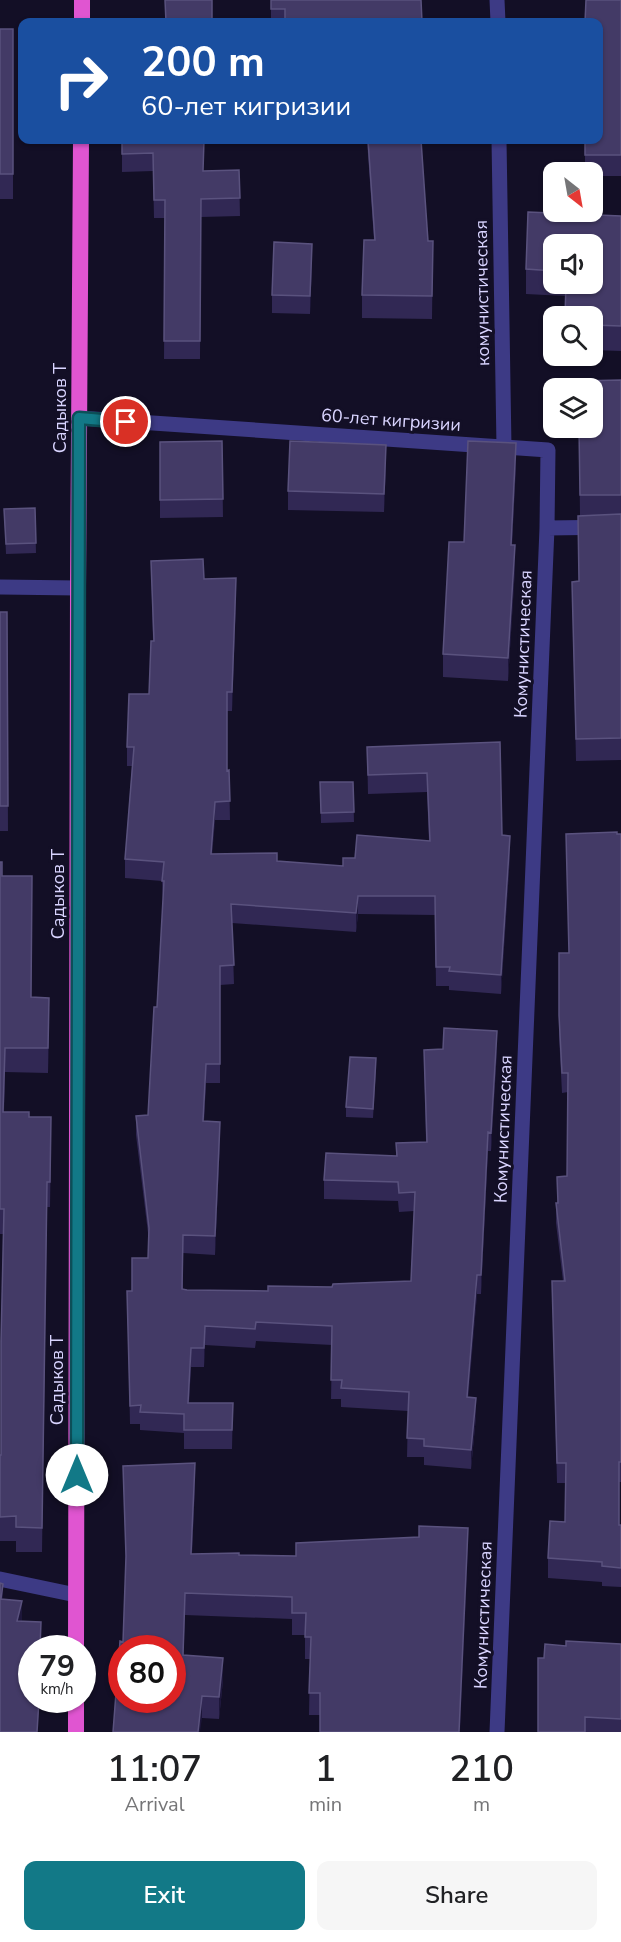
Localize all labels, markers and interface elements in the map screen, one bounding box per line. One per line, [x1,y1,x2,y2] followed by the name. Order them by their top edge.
[141,34,265,91] text: 200 m
[42,42,120,120] icon: right
[141,88,351,125] text: 60-лет кигризии
[543,162,603,222] north arrow
[543,162,603,438] map controls
[469,220,495,366] street label: комунистическая
[543,234,603,294] button: sound
[543,306,603,366] button: search
[48,363,72,453] street label: Садыков Т
[543,378,603,438] button: layers
[100,396,151,447] pin
[320,403,462,437] street label: 60-лет кигризии
[109,405,142,438] icon: arrive
[508,570,538,718] street label: Комунистическая
[46,849,70,939] street label: Садыков Т
[488,1055,518,1203] street label: Комунистическая
[45,1335,69,1425] street label: Садыков Т
[45,1443,109,1507] position arrow
[468,1541,498,1689] street label: Комунистическая
[108,1635,186,1713] speed limit sign: 80
[39,1646,75,1687] text: 79
[40,1679,74,1699] text: km/h
[107,1745,202,1794] text: 11:07
[315,1745,336,1794] text: 1
[449,1745,514,1794] text: 210
[124,1791,185,1818] text: Arrival
[309,1791,342,1818] text: min
[473,1791,490,1818] text: m
[24,1861,305,1930] button: Exit
[317,1861,597,1930] button: Share

